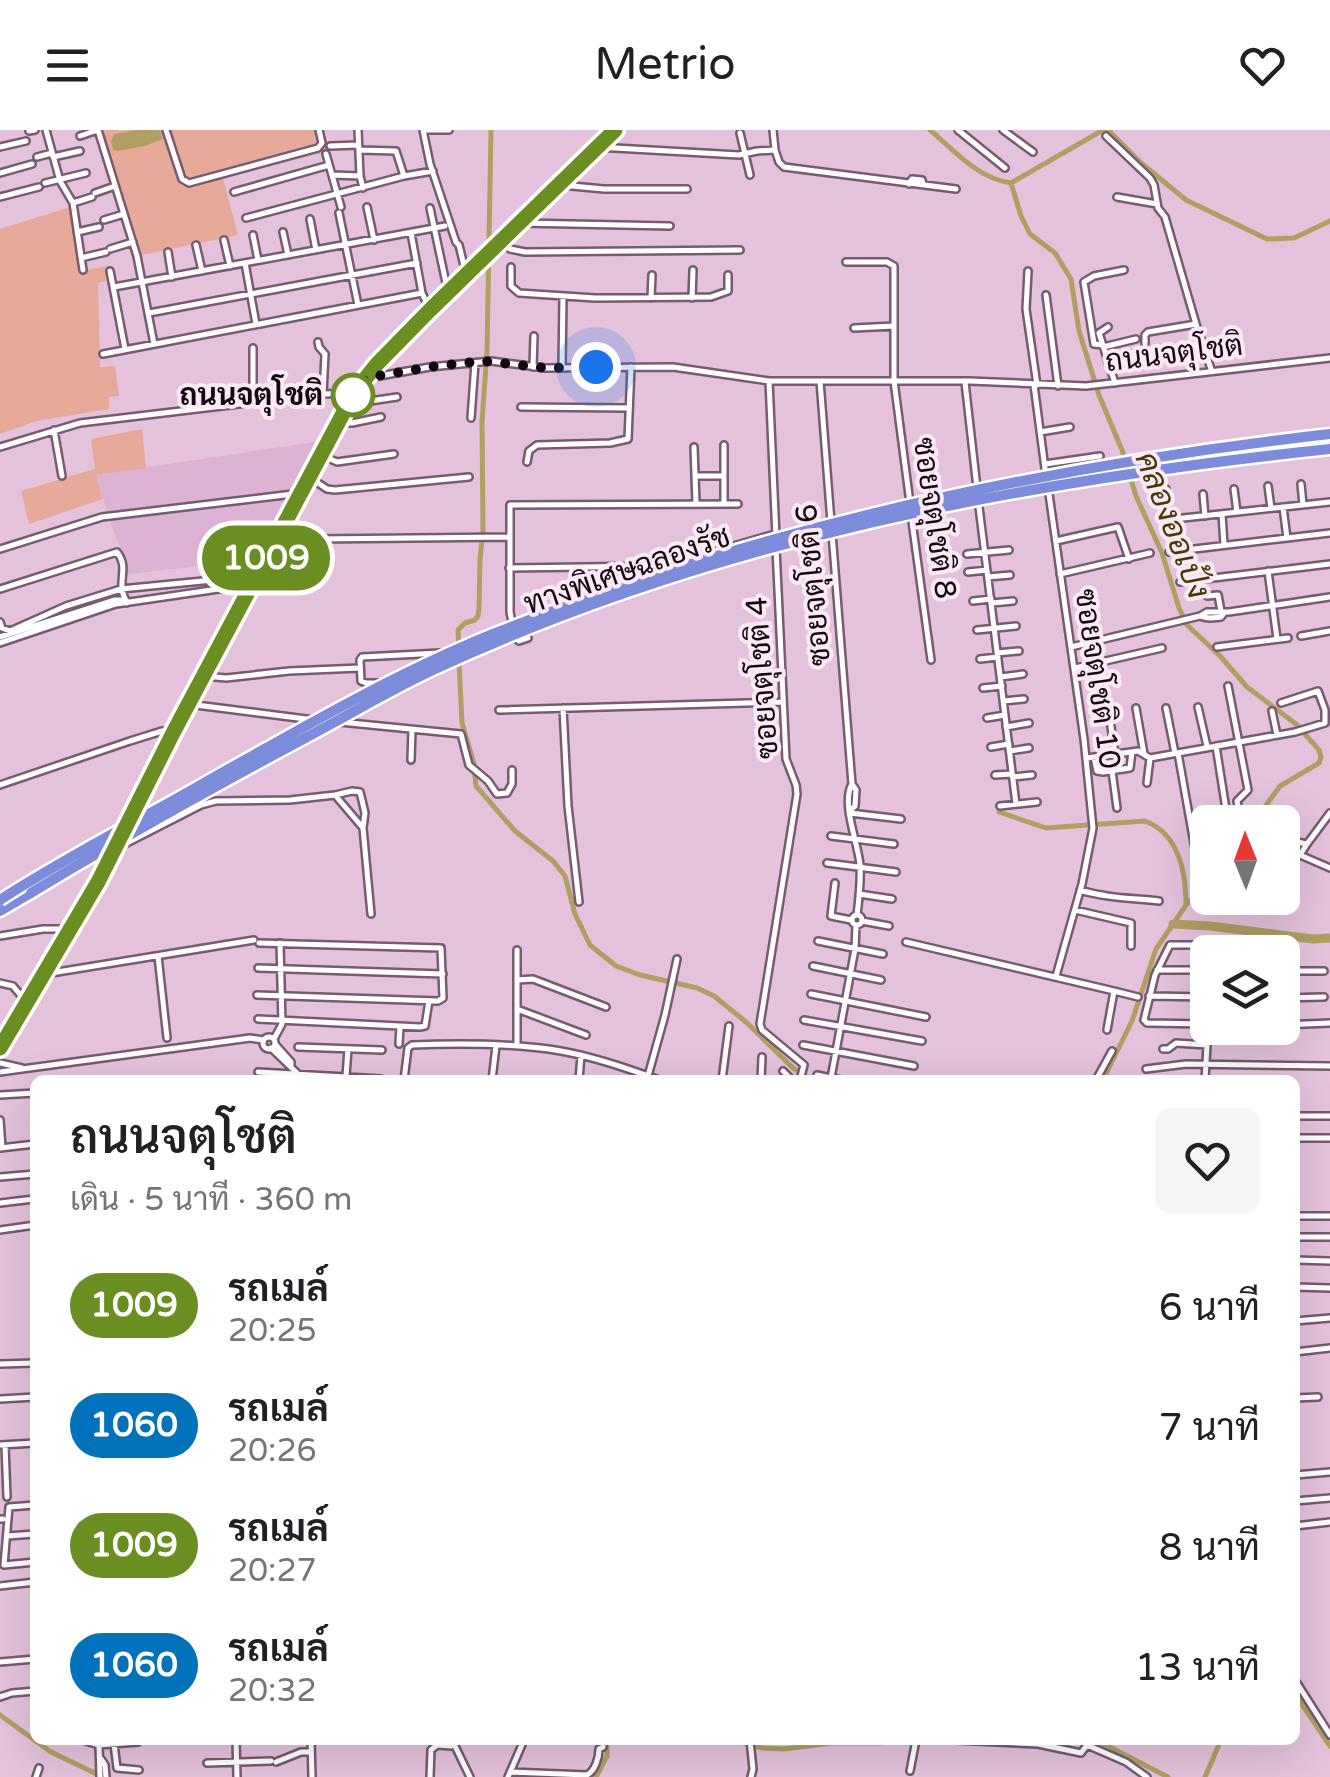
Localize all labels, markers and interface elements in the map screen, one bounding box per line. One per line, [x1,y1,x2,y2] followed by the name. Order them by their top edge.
[40,38,95,93] icon: menu
[594,38,736,92] text: Metrio
[1235,38,1290,93] icon: heart
[1103,325,1245,382] street label: ถนนจตุโชติ
[571,342,621,392] your location
[179,374,323,416] place label: ถนนจตุโชติ
[332,374,374,416] marker: ถนนจตุโชติ
[903,435,966,601] street label: ซอยจตุโชติ 8
[1127,446,1219,604] water label: คลองออเป้ง
[786,502,841,668] street label: ซอยจตุโชติ 6
[519,517,735,623] street label: ทางพิเศษฉลองรัช
[196,526,336,590] line badge: 1009
[222,537,310,579] text: 1009
[1065,586,1130,772] street label: ซอยจตุโชติ 10
[736,595,789,760] street label: ซอยจตุโชติ 4
[1190,805,1300,915] north arrow
[1190,805,1300,1045] map controls
[1190,935,1300,1045] button: layers
[1155,1108,1260,1213] button: heart
[70,1109,297,1167] text: ถนนจตุโชติ
[70,1181,353,1219] text: เดิน · 5 นาที · 360 m
[228,1266,329,1312] text: รถเมล์
[90,1284,178,1326] text: 1009
[1159,1285,1260,1331] text: 6 นาที
[228,1312,317,1350] text: 20:25
[228,1386,329,1432] text: รถเมล์
[90,1404,178,1446] text: 1060
[1159,1405,1260,1451] text: 7 นาที
[228,1432,317,1470] text: 20:26
[228,1506,329,1552] text: รถเมล์
[90,1524,178,1566] text: 1009
[1159,1525,1260,1571] text: 8 นาที
[228,1552,317,1590] text: 20:27
[228,1626,329,1672] text: รถเมล์
[90,1644,178,1686] text: 1060
[1135,1645,1260,1691] text: 13 นาที
[228,1672,317,1710] text: 20:32

